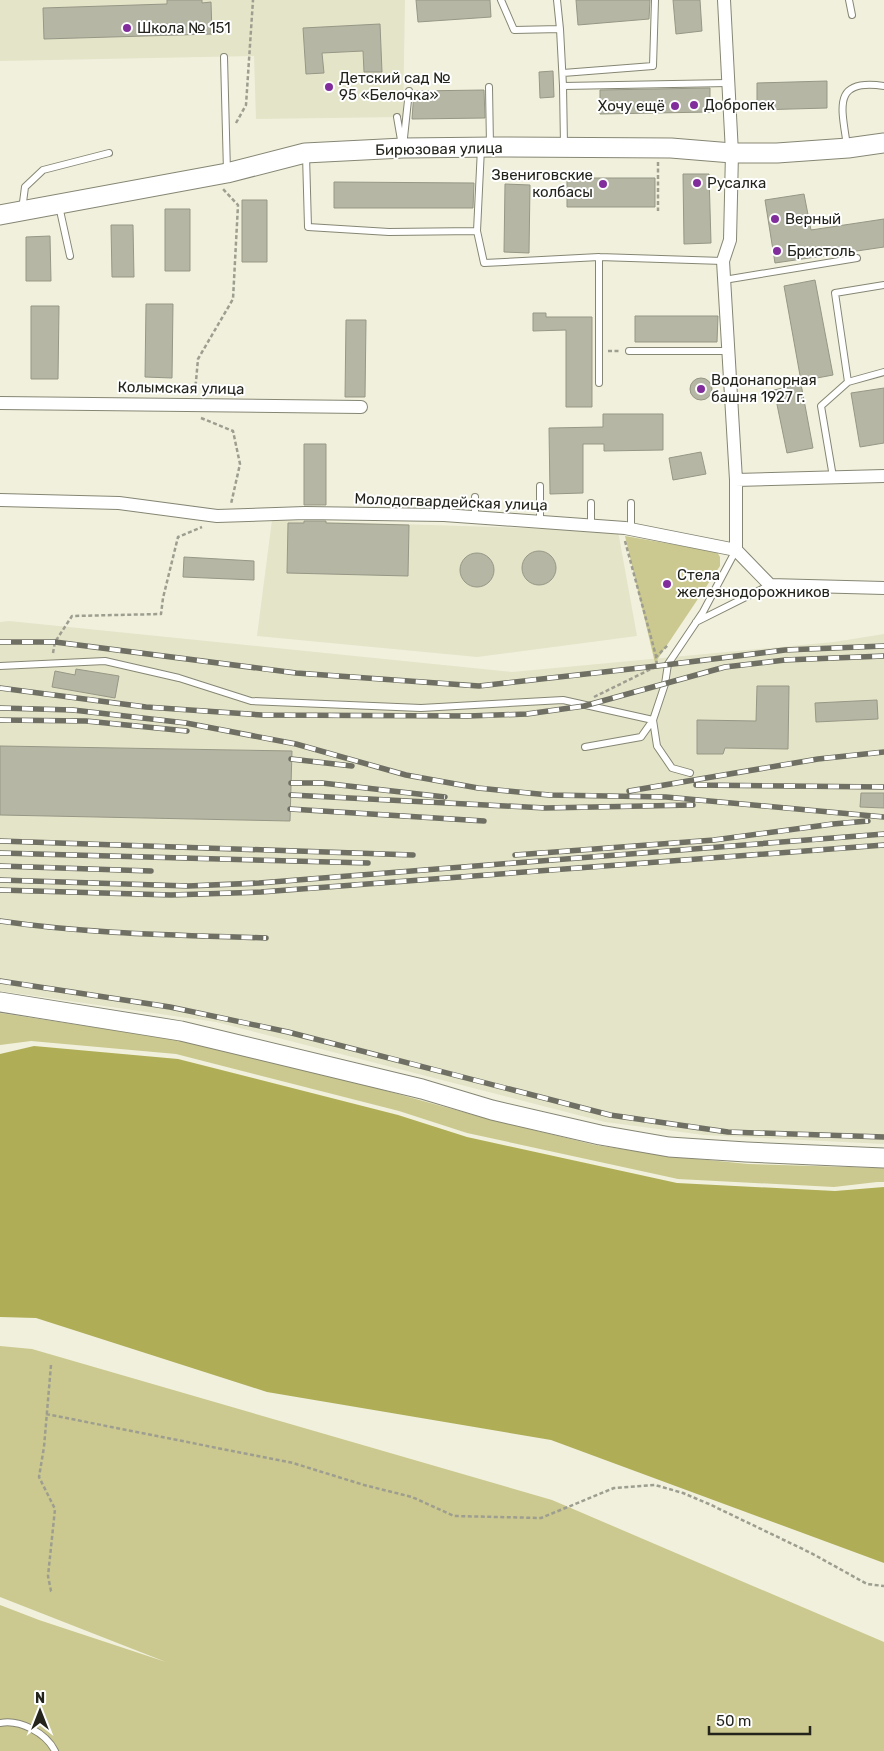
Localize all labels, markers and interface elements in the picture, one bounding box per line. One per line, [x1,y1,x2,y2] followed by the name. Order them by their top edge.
[137,19,231,37] place label: Школа № 151
[121,22,133,34] marker: Школа № 151
[339,69,451,104] place label: Детский сад № 95 «Белочка»
[323,81,335,93] marker: Детский сад № 95 «Белочка»
[704,96,775,114] place label: Добропек
[598,97,665,115] place label: Хочу ещё
[688,99,700,111] marker: Добропек
[669,100,681,112] marker: Хочу ещё
[375,139,503,159] street label: Бирюзовая улица
[491,166,593,201] place label: Звениговские колбасы
[707,174,766,192] place label: Русалка
[691,177,703,189] marker: Русалка
[597,178,609,190] marker: Звениговские колбасы
[785,210,841,228] place label: Верный
[769,213,781,225] marker: Верный
[787,242,856,260] place label: Бристоль
[771,245,783,257] marker: Бристоль
[711,371,817,406] place label: Водонапорная башня 1927 г.
[117,378,245,398] street label: Колымская улица
[695,383,707,395] marker: Водонапорная башня 1927 г.
[354,490,548,514] street label: Молодогвардейская улица
[677,566,830,601] place label: Стела железнодорожников
[661,578,673,590] marker: Стела железнодорожников
[15,1686,65,1736] north arrow
[35,1690,45,1707] text: N
[709,1704,810,1736] scale bar
[716,1712,751,1730] text: 50 m

